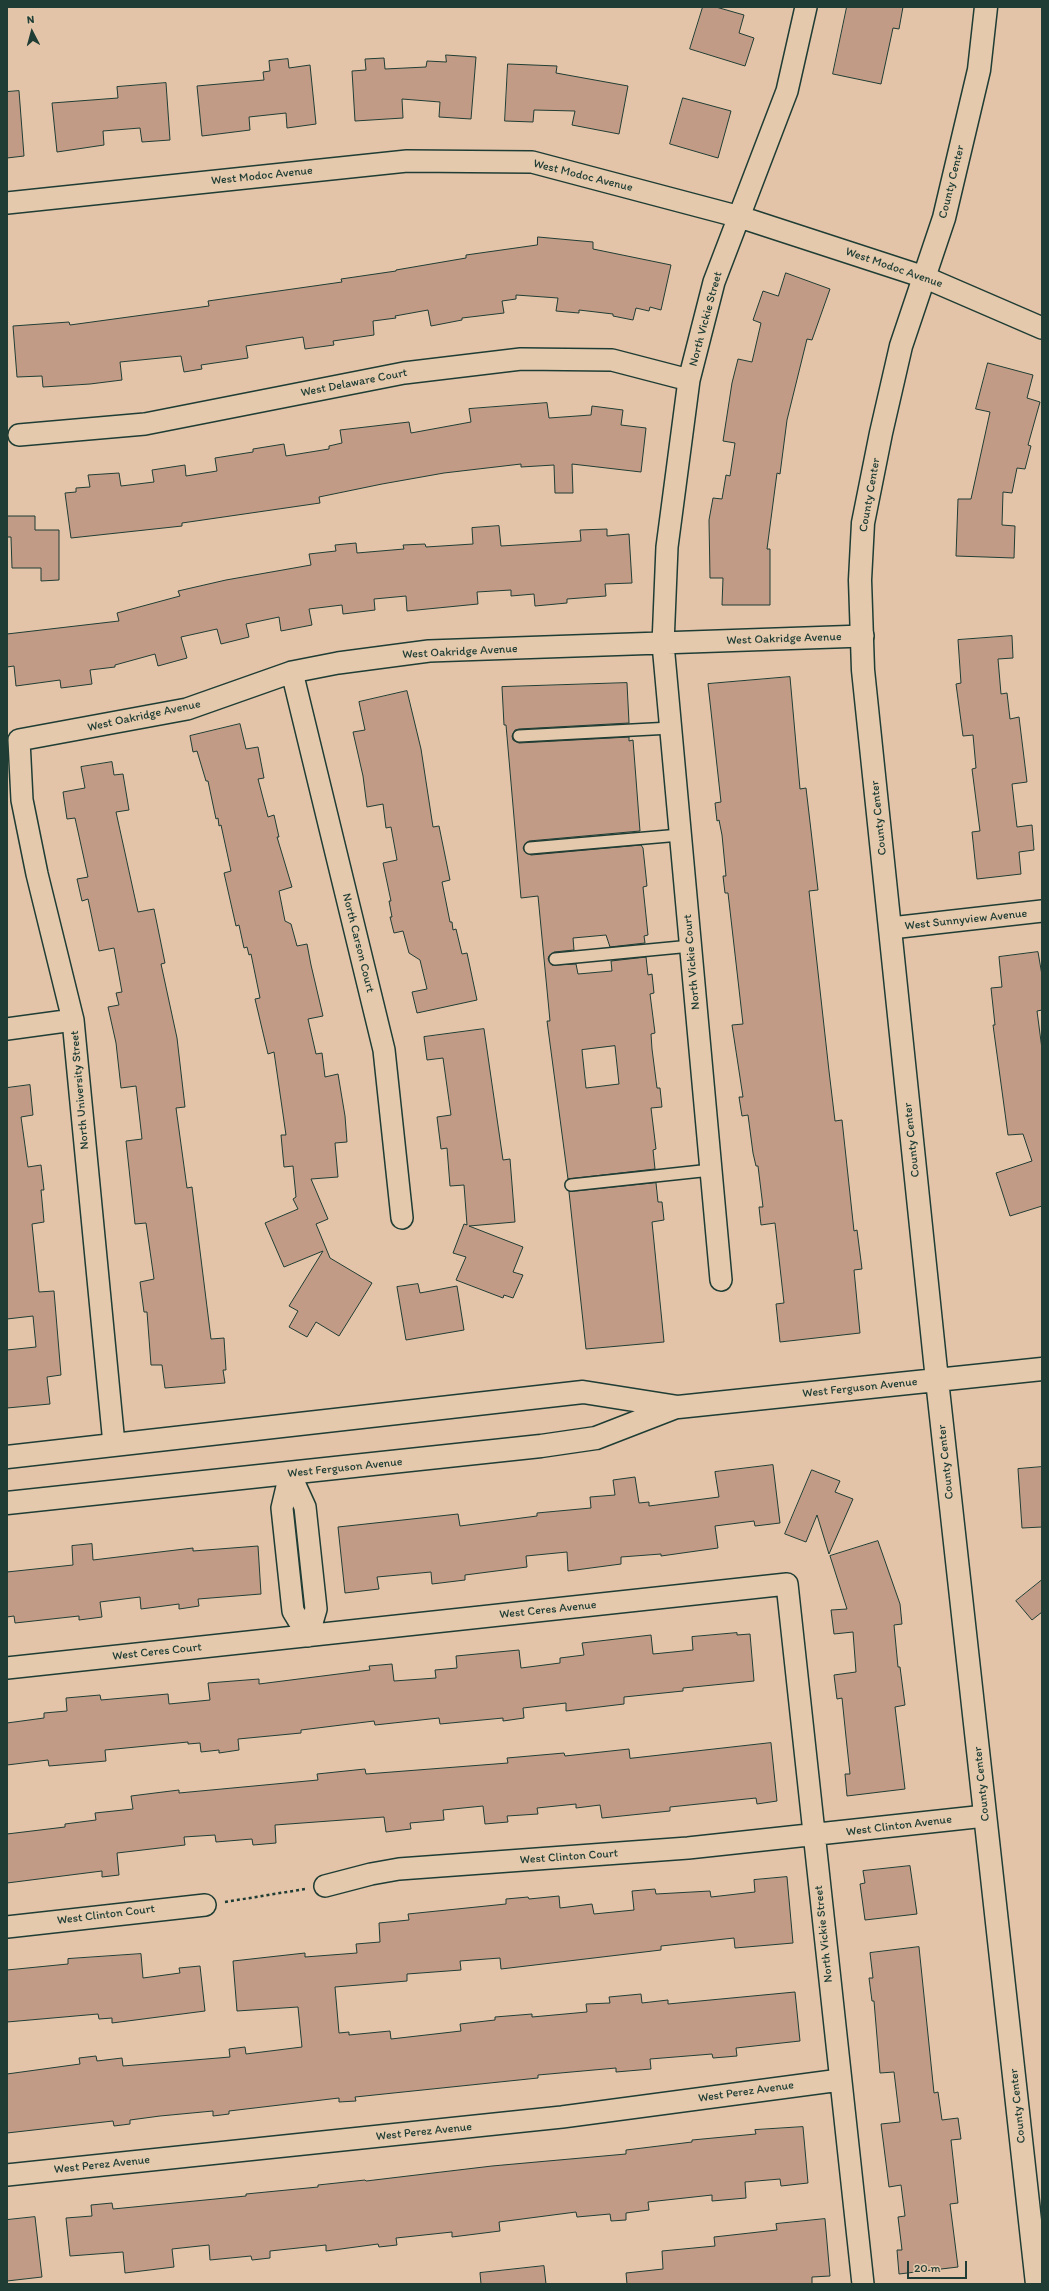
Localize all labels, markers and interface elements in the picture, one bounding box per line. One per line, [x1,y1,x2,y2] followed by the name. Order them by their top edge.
[12,12,52,52] north arrow
[26,13,35,26] text: N
[936,144,968,220] street label: County Center
[532,157,634,195] street label: West Modoc Avenue
[210,164,314,188] street label: West Modoc Avenue
[843,245,945,291] street label: West Modoc Avenue
[686,270,726,368] street label: North Vickie Street
[299,366,409,400] street label: West Delaware Court
[856,457,884,533] street label: County Center
[726,630,842,648] street label: West Oakridge Avenue
[402,642,518,662] street label: West Oakridge Avenue
[86,697,202,735] street label: West Oakridge Avenue
[868,780,890,856] street label: County Center
[339,892,377,994] street label: North Carson Court
[904,906,1028,934] street label: West Sunnyview Avenue
[681,914,703,1010] street label: North Vickie Court
[68,1030,92,1150] street label: North University Street
[901,1102,923,1178] street label: County Center
[802,1375,918,1401] street label: West Ferguson Avenue
[935,1424,957,1500] street label: County Center
[287,1455,403,1481] street label: West Ferguson Avenue
[499,1598,597,1622] street label: West Ceres Avenue
[112,1640,202,1664] street label: West Ceres Court
[971,1746,993,1822] street label: County Center
[845,1812,953,1840] street label: West Clinton Avenue
[519,1846,619,1868] street label: West Clinton Court
[812,1885,836,1983] street label: North Vickie Street
[56,1902,156,1928] street label: West Clinton Court
[1007,2068,1029,2144] street label: County Center
[697,2078,795,2106] street label: West Perez Avenue
[375,2120,473,2144] street label: West Perez Avenue
[53,2153,151,2177] street label: West Perez Avenue
[909,2253,969,2279] scale bar
[914,2261,941,2275] text: 20 m

